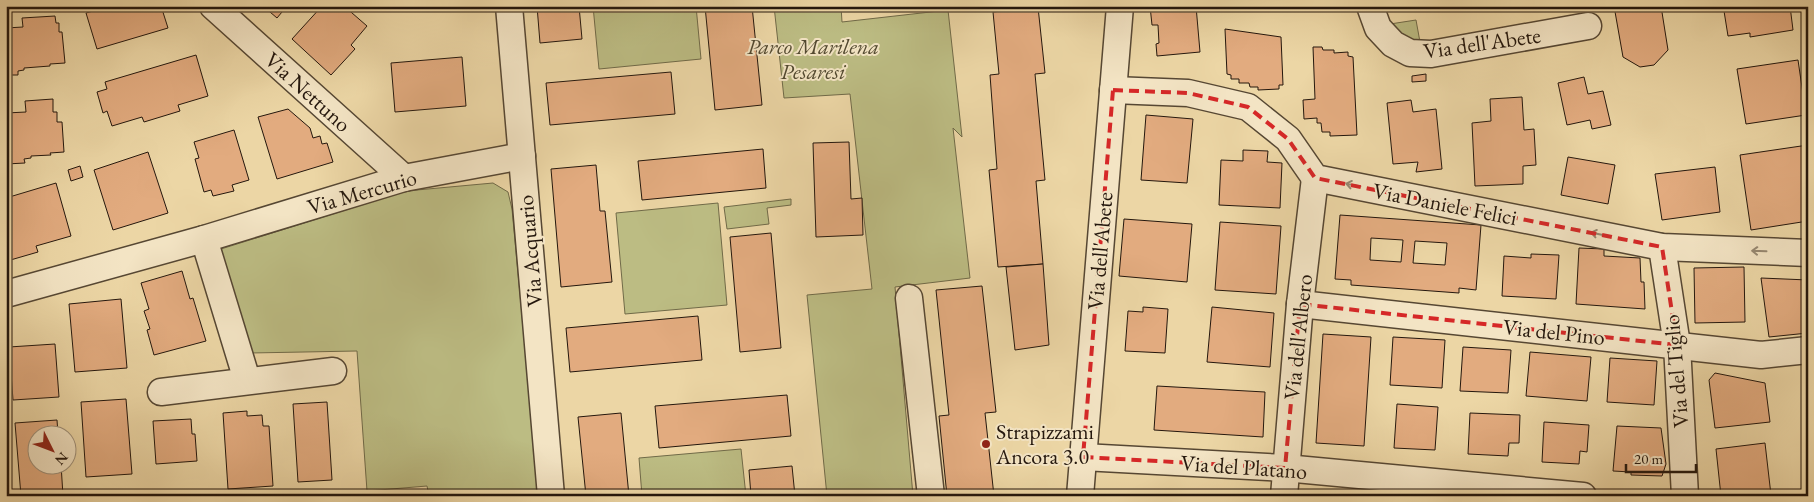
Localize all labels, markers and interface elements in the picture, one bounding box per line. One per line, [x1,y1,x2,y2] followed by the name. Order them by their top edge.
[1421,20,1543,66] street label: Via dell'Abete
[747,32,879,86] park label: Parco Marilena Pesaresi
[259,45,357,139] street label: Via Nettuno
[304,163,420,221] street label: Via Mercurio
[1370,176,1520,232] street label: Via Daniele Felici
[1345,180,1361,190] one-way arrow
[1080,190,1120,311] street label: Via dell'Abete
[511,194,549,308] street label: Via Acquario
[1590,229,1606,238] one-way arrow
[1751,246,1768,256] one-way arrow
[1277,273,1319,401] street label: Via dell'Albero
[1502,312,1607,352] street label: Via del Pino
[1657,313,1695,429] street label: Via del Tiglio
[995,417,1094,471] place label: Strapizzami Ancora 3.0
[28,424,78,474] north arrow
[980,438,992,450] marker: Strapizzami Ancora 3.0
[1626,442,1696,474] scale bar
[51,448,72,469] text: N
[1180,448,1308,486] street label: Via del Platano
[1634,449,1663,468] text: 20 m

